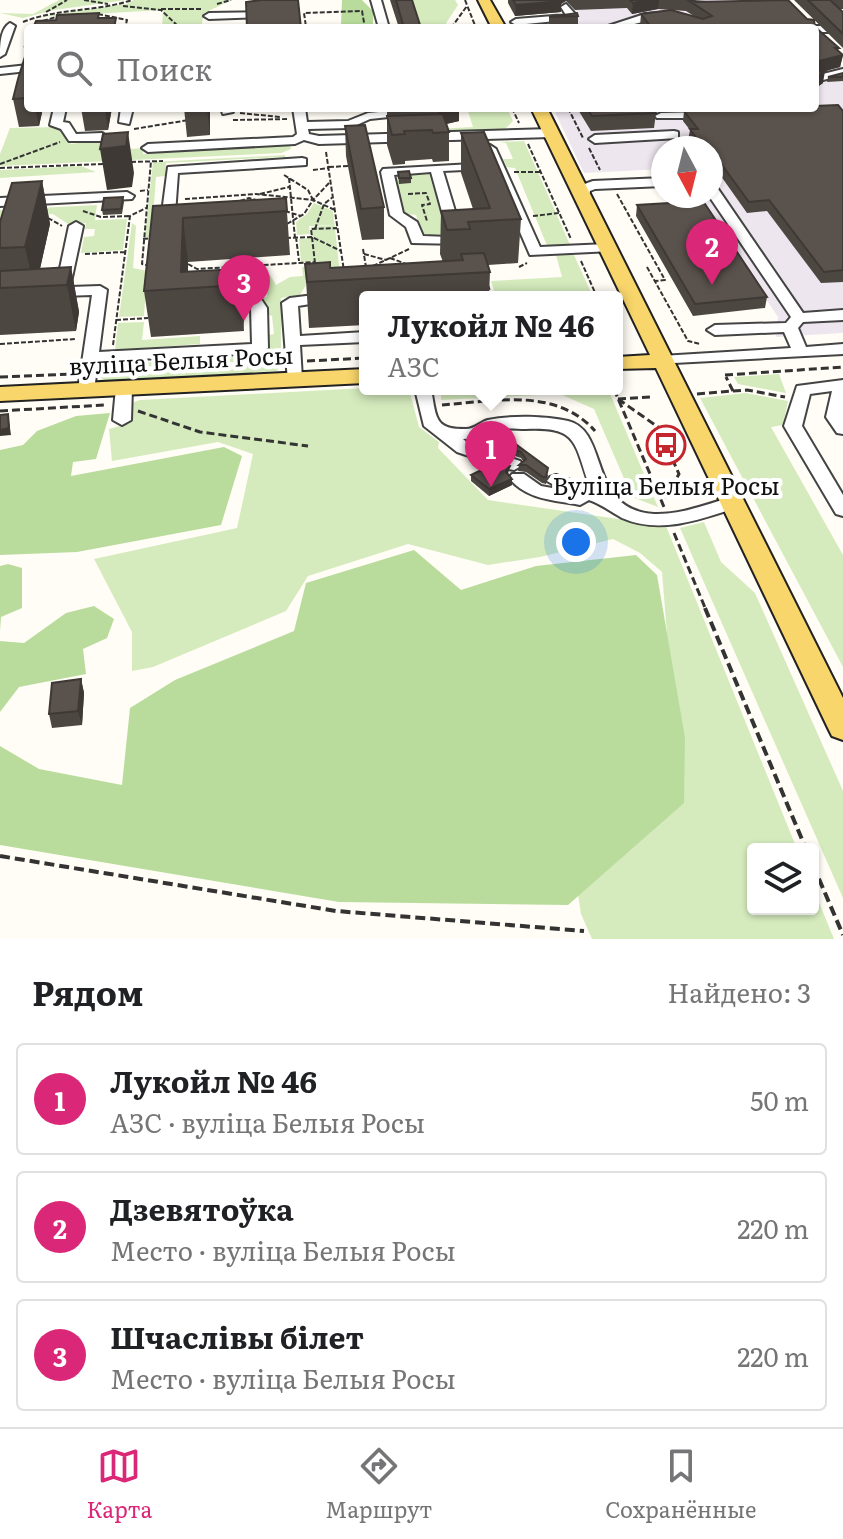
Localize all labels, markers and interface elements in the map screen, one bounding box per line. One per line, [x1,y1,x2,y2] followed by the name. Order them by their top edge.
[24,24,819,112] search box
[52,46,96,90] icon: search
[116,46,212,90] text: Поиск
[651,136,723,208] north arrow
[686,219,738,285] pin: 2
[218,255,270,321] pin: 3
[359,291,623,395] popup
[388,302,594,346] text: Лукойл № 46
[68,336,294,382] street label: вуліца Белыя Росы
[388,346,440,385] text: АЗС
[465,421,517,487] pin: 1
[645,424,687,466] bus stop icon: Вуліца Белыя Росы
[552,467,780,502] place label: Вуліца Белыя Росы
[556,522,596,562] your location
[747,843,819,915] map controls
[747,843,819,915] button: layers
[32,966,144,1016] text: Рядом
[667,972,811,1011] text: Найдено: 3
[110,1058,317,1102] text: Лукойл № 46
[55,1080,65,1119] text: 1
[750,1080,809,1119] text: 50 m
[110,1102,425,1141] text: АЗС · вуліца Белыя Росы
[110,1186,294,1230] text: Дзевятоўка
[53,1208,67,1247] text: 2
[737,1208,809,1247] text: 220 m
[110,1230,456,1269] text: Место · вуліца Белыя Росы
[110,1314,364,1358] text: Шчаслівы білет
[53,1336,67,1375] text: 3
[737,1336,809,1375] text: 220 m
[110,1358,456,1397] text: Место · вуліца Белыя Росы
[86,1444,152,1525] tab: Карта
[325,1444,432,1525] tab: Маршрут
[605,1444,757,1525] tab: Сохранённые

